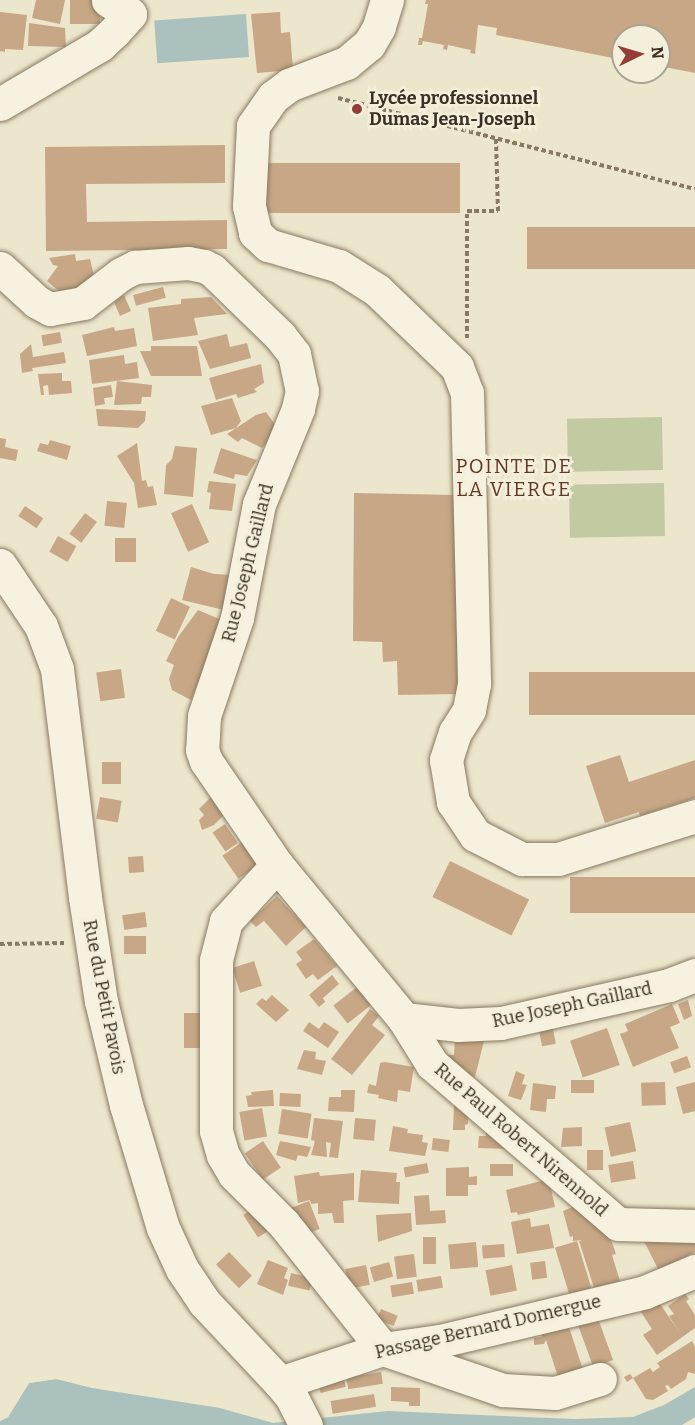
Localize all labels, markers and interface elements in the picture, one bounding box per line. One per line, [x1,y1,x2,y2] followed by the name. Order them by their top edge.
[611,24,671,84] north arrow
[647,46,667,60] text: N
[369,88,538,130] place label: Lycée professionnel Dumas Jean-Joseph
[350,102,364,116] marker: Lycée professionnel Dumas Jean-Joseph
[455,455,573,502] district label: POINTE DE LA VIERGE
[218,481,278,645] street label: Rue Joseph Gaillard
[78,918,130,1076] street label: Rue du Petit Pavois
[490,978,654,1032] street label: Rue Joseph Gaillard
[430,1059,612,1221] street label: Rue Paul Robert Nirennold
[373,1290,603,1364] street label: Passage Bernard Domergue

